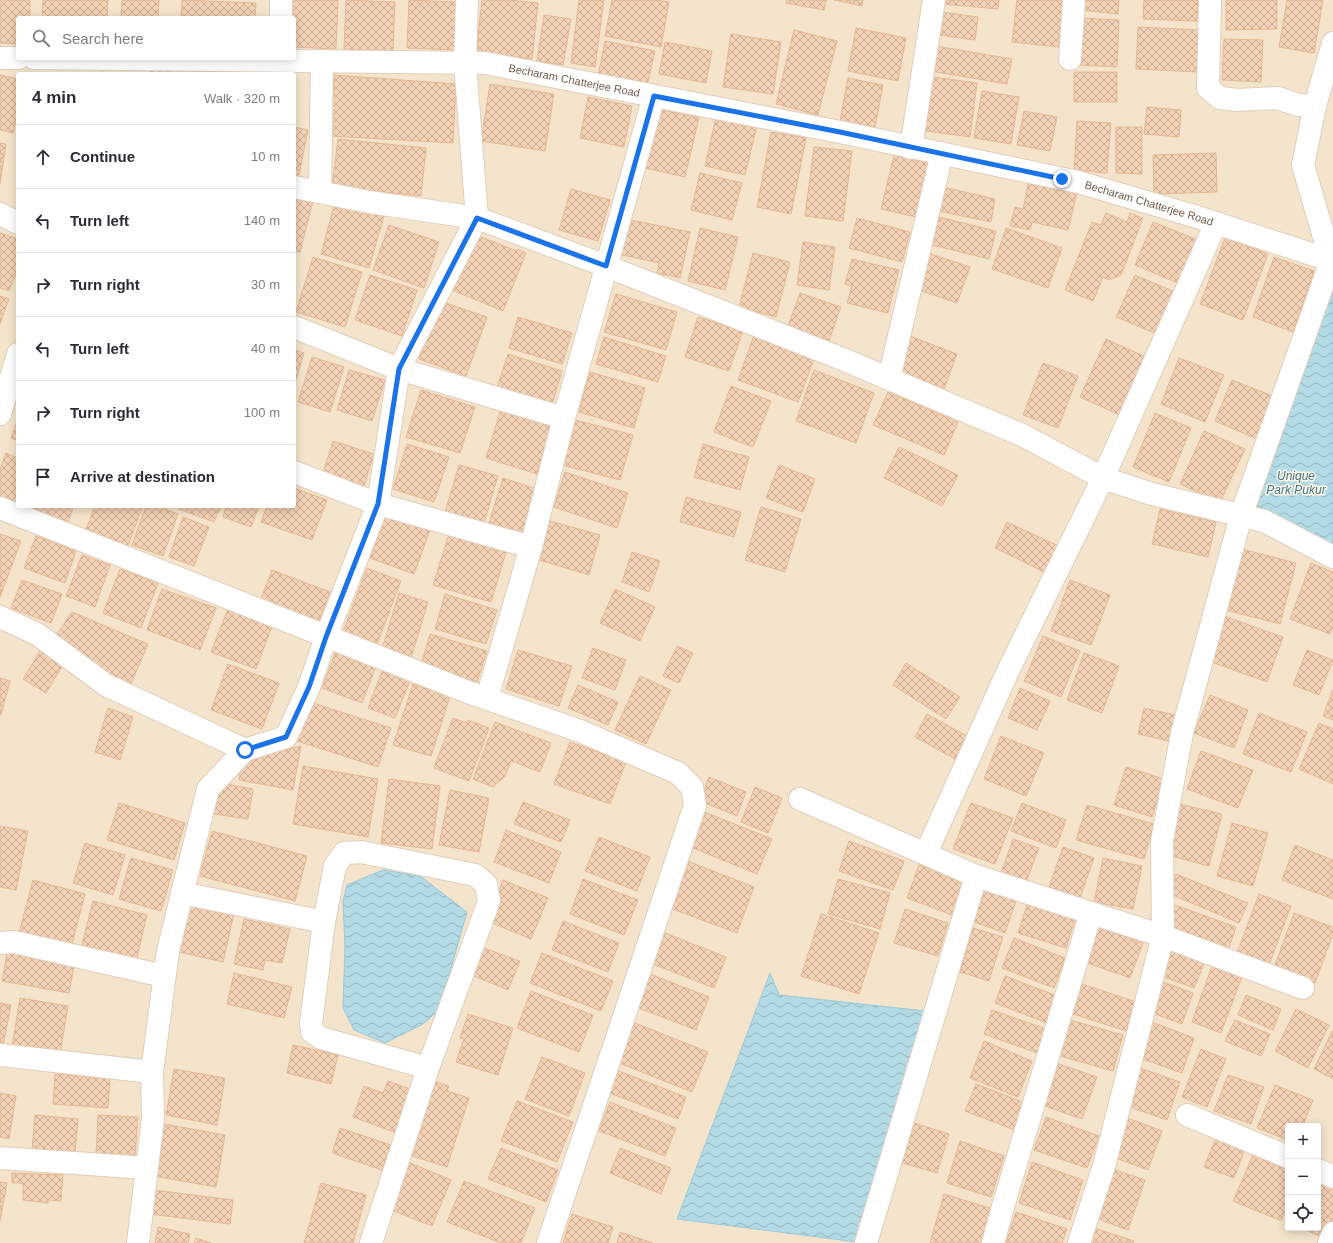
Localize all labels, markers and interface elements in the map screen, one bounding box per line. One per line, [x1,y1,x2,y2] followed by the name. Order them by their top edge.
[16,16,296,60] search box
[30,27,52,49] icon: search
[62,30,144,47] text: Search here
[508,62,641,99] street label: Becharam Chatterjee Road
[32,88,76,107] text: 4 min
[204,91,280,106] text: Walk · 320 m
[32,146,54,168] icon: ahead
[70,148,135,165] text: Continue
[251,149,280,164] text: 10 m
[1053,170,1071,188] route end
[1083,178,1215,228] street label: Becharam Chatterjee Road
[32,210,54,232] icon: left
[70,212,129,229] text: Turn left
[244,213,280,228] text: 140 m
[32,274,54,296] icon: right
[70,276,140,293] text: Turn right
[251,277,280,292] text: 30 m
[32,338,54,360] icon: left
[70,340,129,357] text: Turn left
[251,341,280,356] text: 40 m
[32,402,54,424] icon: right
[70,404,140,421] text: Turn right
[244,405,280,420] text: 100 m
[32,466,54,488] icon: arrive
[70,468,215,485] text: Arrive at destination
[1266,469,1327,497] water label: Unique Park Pukur
[236,741,254,759] route start
[1285,1123,1321,1231] map controls
[1285,1123,1321,1159] button: +
[1285,1159,1321,1195] button: −
[1285,1195,1321,1231] button: locate

